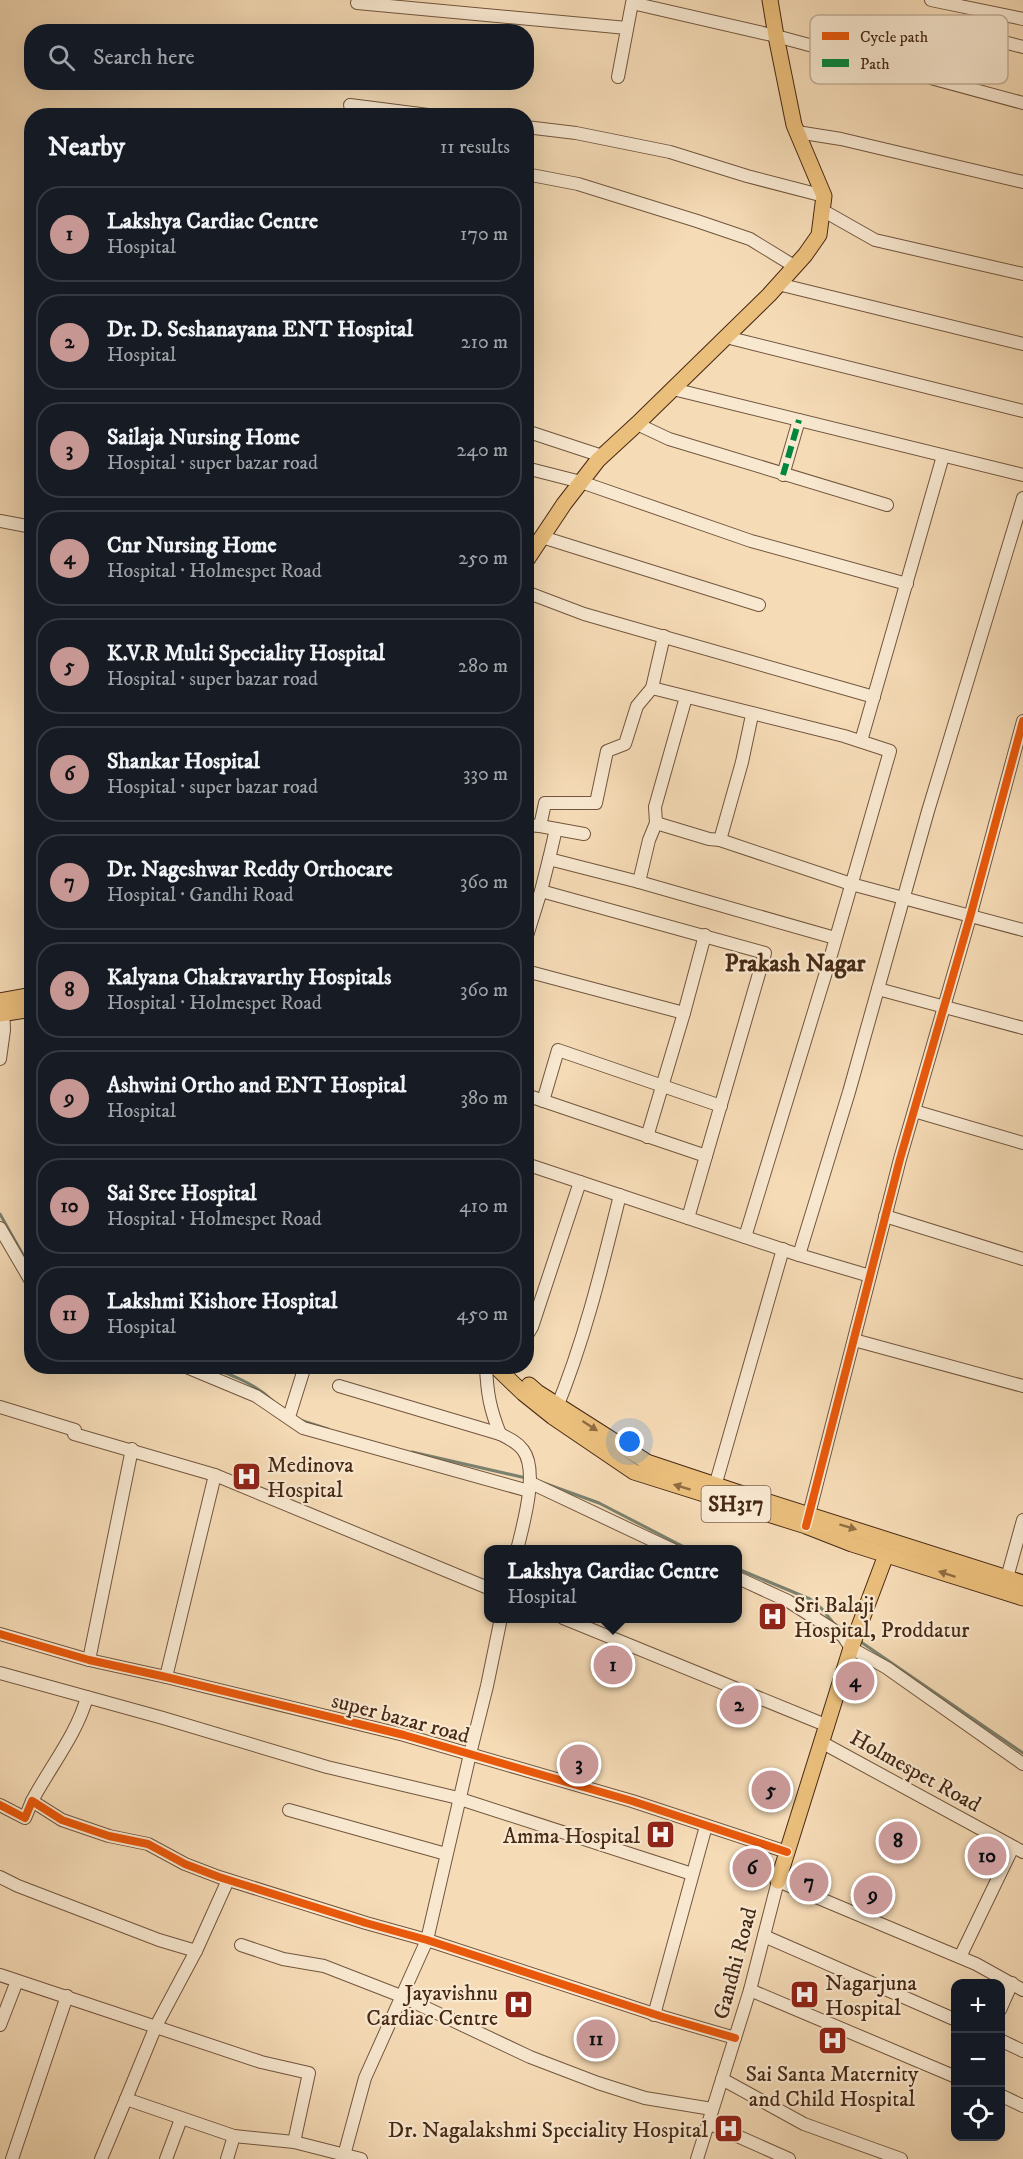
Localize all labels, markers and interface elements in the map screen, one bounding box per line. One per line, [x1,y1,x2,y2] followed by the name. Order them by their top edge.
[810,15,1008,84] legend
[24,24,534,90] search box
[860,27,929,47] text: Cycle path
[45,41,78,74] icon: search
[93,44,195,71] text: Search here
[860,54,890,74] text: Path
[48,131,125,164] text: Nearby
[440,135,510,160] text: 11 results
[107,208,318,235] text: Lakshya Cardiac Centre
[66,222,73,247] text: 1
[460,222,508,247] text: 170 m
[107,235,176,260] text: Hospital
[107,316,413,343] text: Dr. D. Seshanayana ENT Hospital
[65,330,74,355] text: 2
[461,330,508,355] text: 210 m
[107,343,176,368] text: Hospital
[107,424,300,451] text: Sailaja Nursing Home
[66,438,73,463] text: 3
[457,438,508,463] text: 240 m
[107,451,318,476] text: Hospital · super bazar road
[107,532,277,559] text: Cnr Nursing Home
[64,546,75,571] text: 4
[458,546,508,571] text: 250 m
[107,559,322,584] text: Hospital · Holmespet Road
[107,640,385,667] text: K.V.R Multi Speciality Hospital
[65,654,74,679] text: 5
[458,654,508,679] text: 280 m
[107,667,318,692] text: Hospital · super bazar road
[107,748,260,775] text: Shankar Hospital
[64,762,75,787] text: 6
[463,762,508,787] text: 330 m
[107,775,318,800] text: Hospital · super bazar road
[107,856,393,883] text: Dr. Nageshwar Reddy Orthocare
[64,870,75,895] text: 7
[460,870,508,895] text: 360 m
[107,883,294,908] text: Hospital · Gandhi Road
[724,949,867,979] district label: Prakash Nagar
[107,964,391,991] text: Kalyana Chakravarthy Hospitals
[64,978,75,1003] text: 8
[460,978,508,1003] text: 360 m
[107,991,322,1016] text: Hospital · Holmespet Road
[107,1072,406,1099] text: Ashwini Ortho and ENT Hospital
[65,1086,74,1111] text: 9
[460,1086,508,1111] text: 380 m
[107,1099,176,1124] text: Hospital
[107,1180,257,1207] text: Sai Sree Hospital
[60,1194,79,1219] text: 10
[459,1194,508,1219] text: 410 m
[107,1207,322,1232] text: Hospital · Holmespet Road
[107,1288,337,1315] text: Lakshmi Kishore Hospital
[62,1302,77,1327] text: 11
[457,1302,508,1327] text: 450 m
[107,1315,176,1340] text: Hospital
[581,1421,598,1432] one-way arrow
[615,1427,644,1456] your location
[267,1452,354,1504] place label: Medinova Hospital
[230,1461,262,1493] hospital icon: Medinova Hospital
[673,1482,691,1491] one-way arrow
[702,1486,771,1522] road number: SH317
[839,1523,857,1532] one-way arrow
[484,1545,742,1623] popup
[507,1558,719,1585] text: Lakshya Cardiac Centre
[938,1569,956,1579] one-way arrow
[507,1585,576,1610] text: Hospital
[794,1592,970,1644] place label: Sri Balaji Hospital, Proddatur
[757,1601,789,1633] hospital icon: Sri Balaji Hospital, Proddatur
[594,1642,632,1688] pin: 1
[836,1658,874,1704] pin: 4
[720,1682,758,1728] pin: 2
[329,1687,473,1750] street label: super bazar road
[845,1724,986,1818] street label: Holmespet Road
[560,1742,598,1786] pin: 3
[752,1768,790,1812] pin: 5
[878,1818,918,1864] pin: 8
[645,1819,677,1851] hospital icon: Amma Hospital
[503,1823,640,1850] place label: Amma Hospital
[968,1834,1006,1878] pin: 10
[732,1846,771,1890] pin: 6
[790,1860,828,1904] pin: 7
[854,1872,892,1918] pin: 9
[708,1905,763,2022] street label: Gandhi Road
[825,1970,918,2022] place label: Nagarjuna Hospital
[788,1979,820,2011] hospital icon: Nagarjuna Hospital
[951,1979,1005,2141] map controls
[951,1979,1005,2033] button: +
[366,1980,498,2032] place label: Jayavishnu Cardiac Centre
[503,1989,535,2021] hospital icon: Jayavishnu Cardiac Centre
[576,2016,616,2062] pin: 11
[816,2025,848,2057] hospital icon: Sai Santa Maternity and Child Hospital
[951,2033,1005,2087] button: −
[745,2061,919,2113] place label: Sai Santa Maternity and Child Hospital
[951,2087,1005,2141] button: locate
[713,2113,745,2145] hospital icon: Dr. Nagalakshmi Speciality Hospital
[388,2117,708,2144] place label: Dr. Nagalakshmi Speciality Hospital

